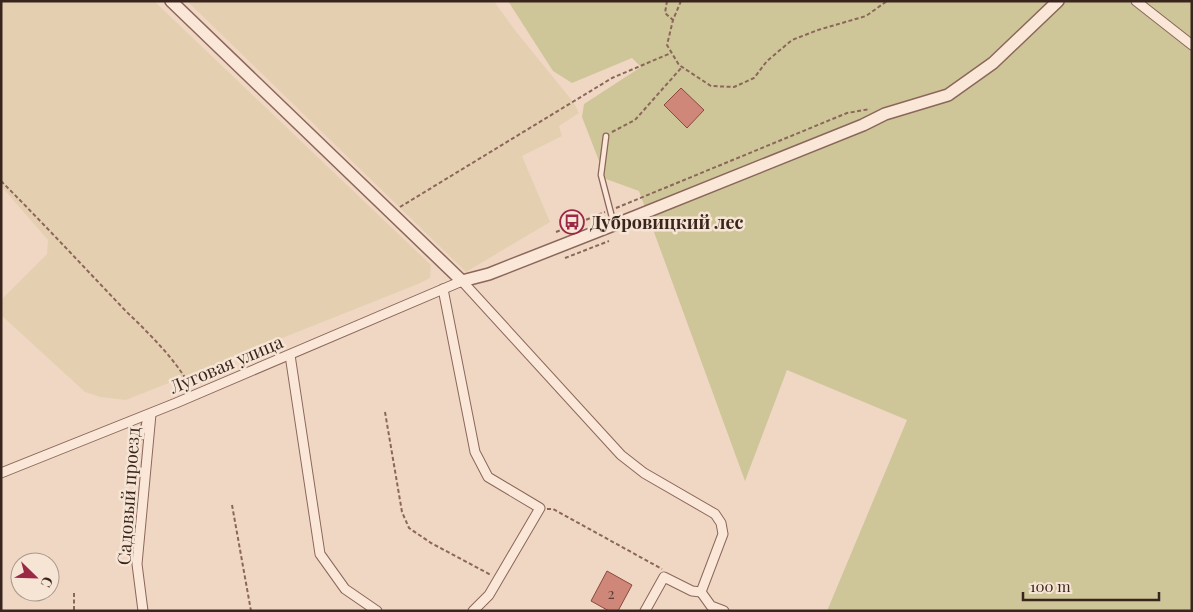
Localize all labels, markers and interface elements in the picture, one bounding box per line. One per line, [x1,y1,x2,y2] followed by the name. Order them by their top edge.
[559,209,585,235] bus stop icon: Дубровицкий лес
[590,210,744,234] place label: Дубровицкий лес
[165,329,286,399] street label: Луговая улица
[111,426,145,566] street label: Садовый проезд
[10,552,60,602] north arrow
[1023,570,1159,602] scale bar
[37,574,58,591] text: С
[1030,576,1071,596] text: 100 m
[607,583,615,603] house number: 2

